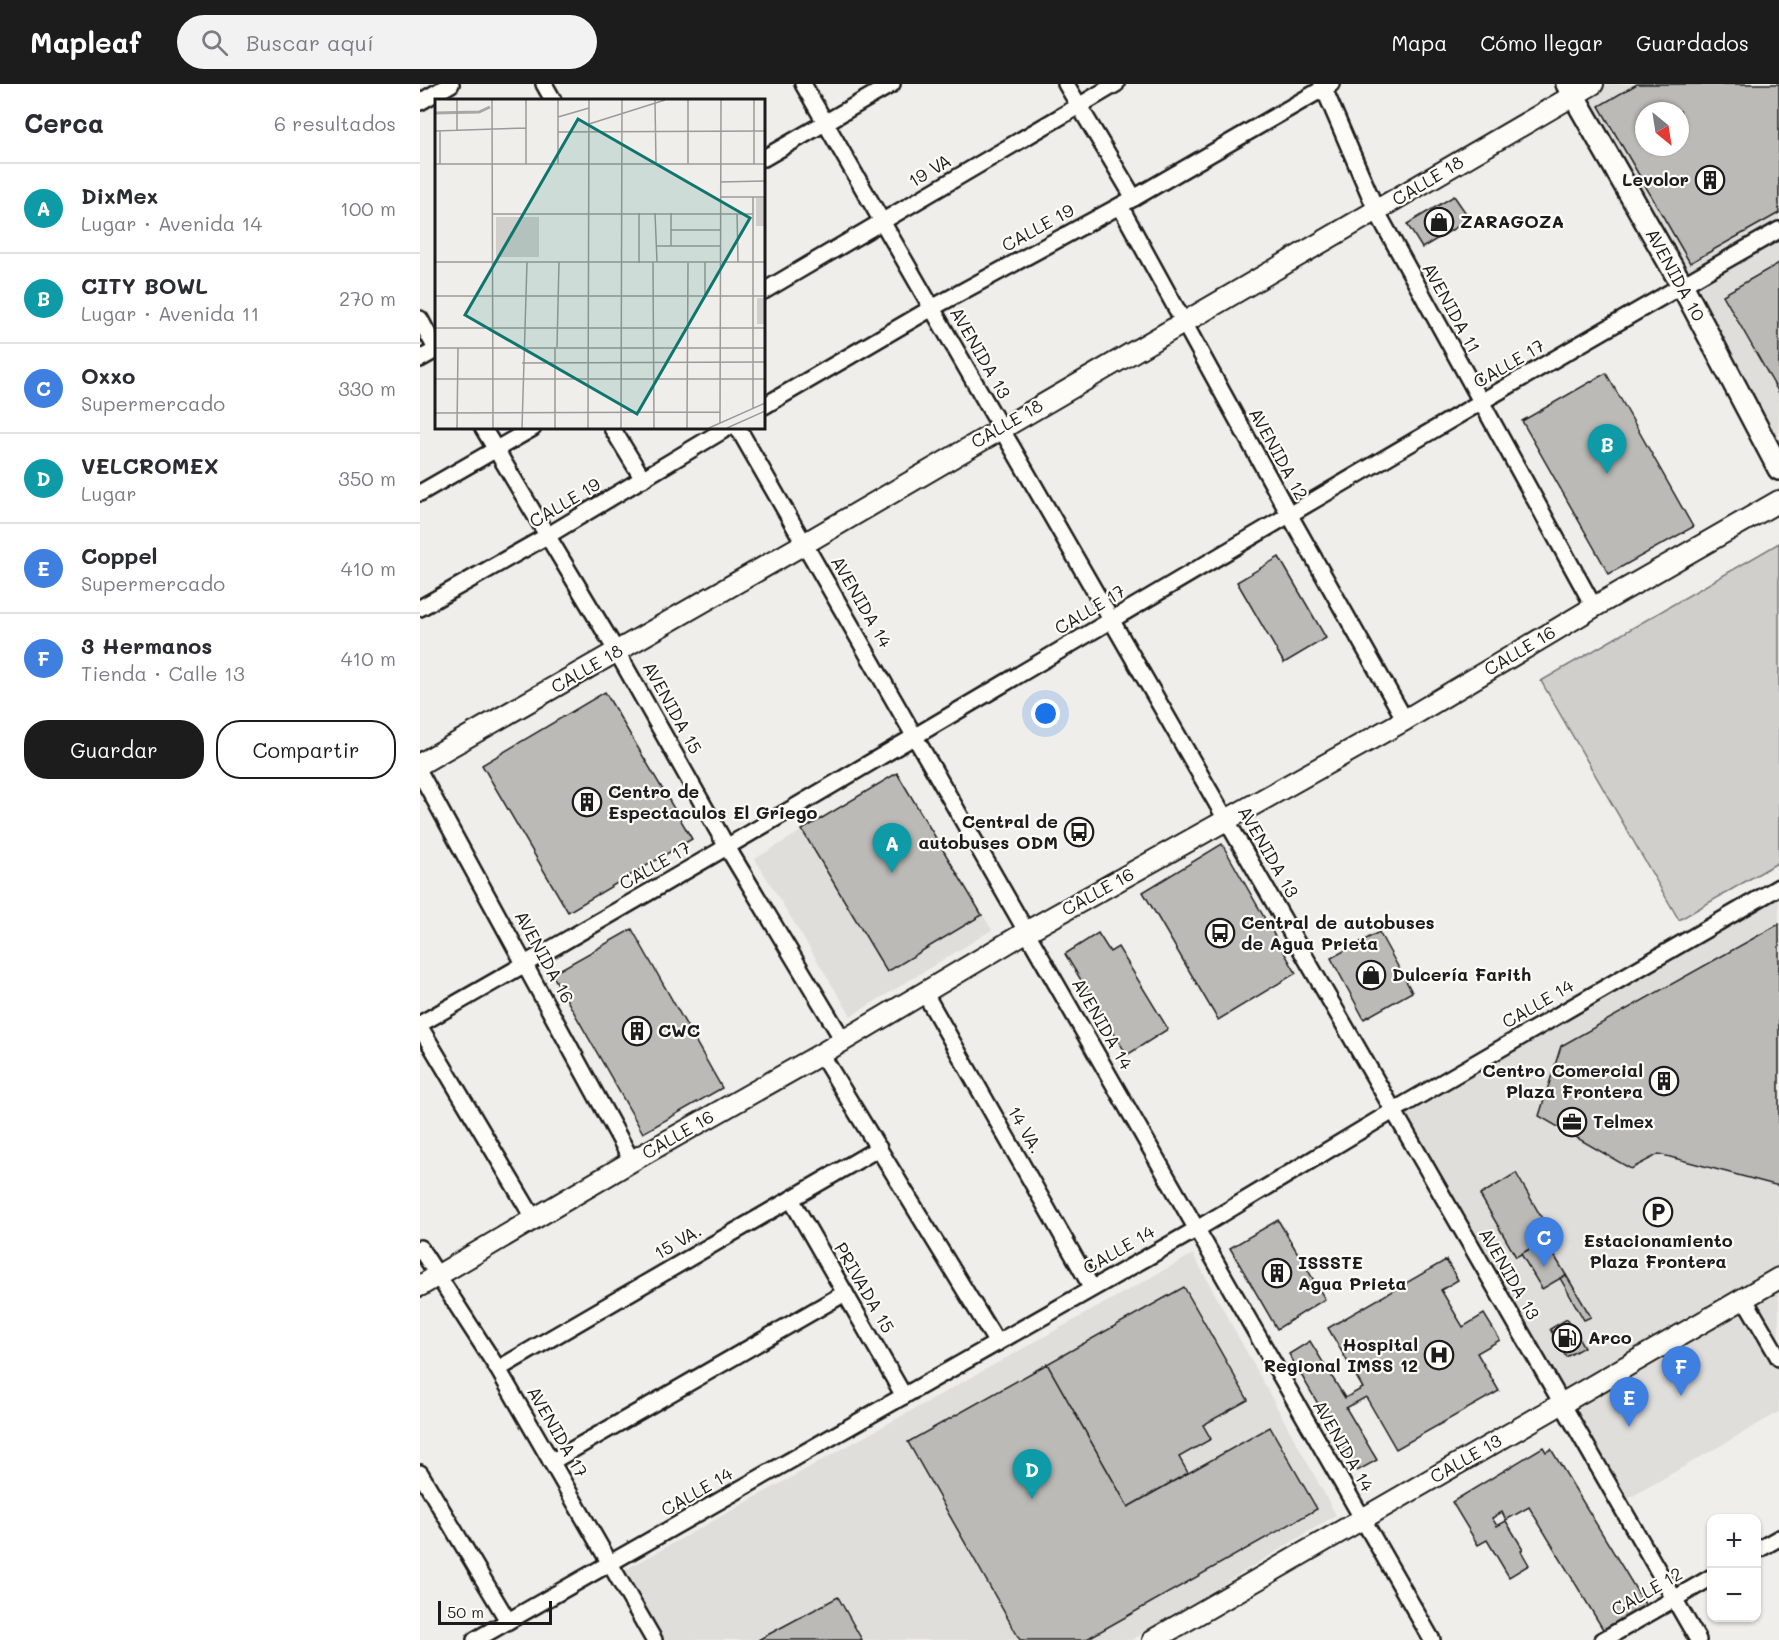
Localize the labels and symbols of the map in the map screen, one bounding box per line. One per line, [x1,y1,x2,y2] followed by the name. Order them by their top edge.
[435,99,765,429] inset map
[1635,102,1689,156] north arrow
[904,148,955,192] street label: 19 VA
[1387,149,1468,211] street label: CALLE 18
[1694,164,1726,196] building icon: Levolor
[1622,167,1689,191] place label: Levolor
[997,197,1078,257] street label: CALLE 19
[1423,206,1455,238] shop icon: ZARAGOZA
[1460,209,1564,233] place label: ZARAGOZA
[1641,224,1711,325] street label: AVENIDA 10
[1417,258,1486,357] street label: AVENIDA 11
[945,302,1017,403] street label: AVENIDA 13
[1469,333,1548,393] street label: CALLE 17
[966,393,1047,453] street label: CALLE 18
[1244,403,1314,504] street label: AVENIDA 12
[1588,424,1626,474] pin: B
[524,471,605,533] street label: CALLE 19
[826,551,898,652] street label: AVENIDA 14
[1050,579,1129,640] street label: CALLE 17
[1479,619,1560,681] street label: CALLE 16
[546,638,627,698] street label: CALLE 18
[638,657,708,758] street label: AVENIDA 15
[1031,699,1060,728] your location
[608,779,818,824] place label: Centro de Espectaculos El Griego
[571,786,603,818] building icon: Centro de Espectaculos El Griego
[1233,801,1305,902] street label: AVENIDA 13
[919,809,1058,854] place label: Central de autobuses ODM
[1063,816,1095,848] bus stop icon: Central de autobuses ODM
[872,824,912,873] pin: A
[615,835,694,895] street label: CALLE 17
[1057,861,1138,921] street label: CALLE 16
[510,906,580,1007] street label: AVENIDA 16
[1241,910,1435,955] place label: Central de autobuses de Agua Prieta
[1204,917,1236,949] bus stop icon: Central de autobuses de Agua Prieta
[1355,959,1387,991] shop icon: Dulcería Farith
[1392,962,1531,986] place label: Dulcería Farith
[1067,973,1139,1074] street label: AVENIDA 14
[1497,973,1578,1033] street label: CALLE 14
[621,1015,653,1047] building icon: CWC
[658,1018,700,1042] place label: CWC
[1482,1058,1643,1103] place label: Centro Comercial Plaza Frontera
[1648,1065,1680,1097] building icon: Centro Comercial Plaza Frontera
[1003,1101,1049,1158] street label: 14 VA.
[637,1104,718,1164] street label: CALLE 16
[1556,1106,1588,1138] office icon: Telmex
[1593,1109,1654,1133] place label: Telmex
[1642,1196,1674,1228] parking icon: Estacionamiento Plaza Frontera
[649,1218,706,1264] street label: 15 VA.
[1524,1218,1564,1267] pin: C
[1078,1219,1159,1279] street label: CALLE 14
[1474,1223,1546,1324] street label: AVENIDA 13
[1583,1228,1733,1273] place label: Estacionamiento Plaza Frontera
[829,1238,900,1337] street label: PRIVADA 15
[1298,1250,1407,1295] place label: ISSSTE Agua Prieta
[1261,1257,1293,1289] building icon: ISSSTE Agua Prieta
[1551,1322,1583,1354] fuel station icon: Arco
[1588,1325,1632,1349] place label: Arco
[1264,1332,1418,1377] place label: Hospital Regional IMSS 12
[1423,1339,1455,1371] hospital icon: Hospital Regional IMSS 12
[1662,1346,1700,1396] pin: F
[1610,1378,1648,1427] pin: E
[522,1382,594,1481] street label: AVENIDA 17
[1308,1395,1380,1496] street label: AVENIDA 14
[1425,1428,1506,1488] street label: CALLE 13
[1012,1450,1052,1499] pin: D
[656,1461,737,1521] street label: CALLE 14
[1607,1561,1686,1621] street label: CALLE 12
[438,1598,552,1626] scale bar

